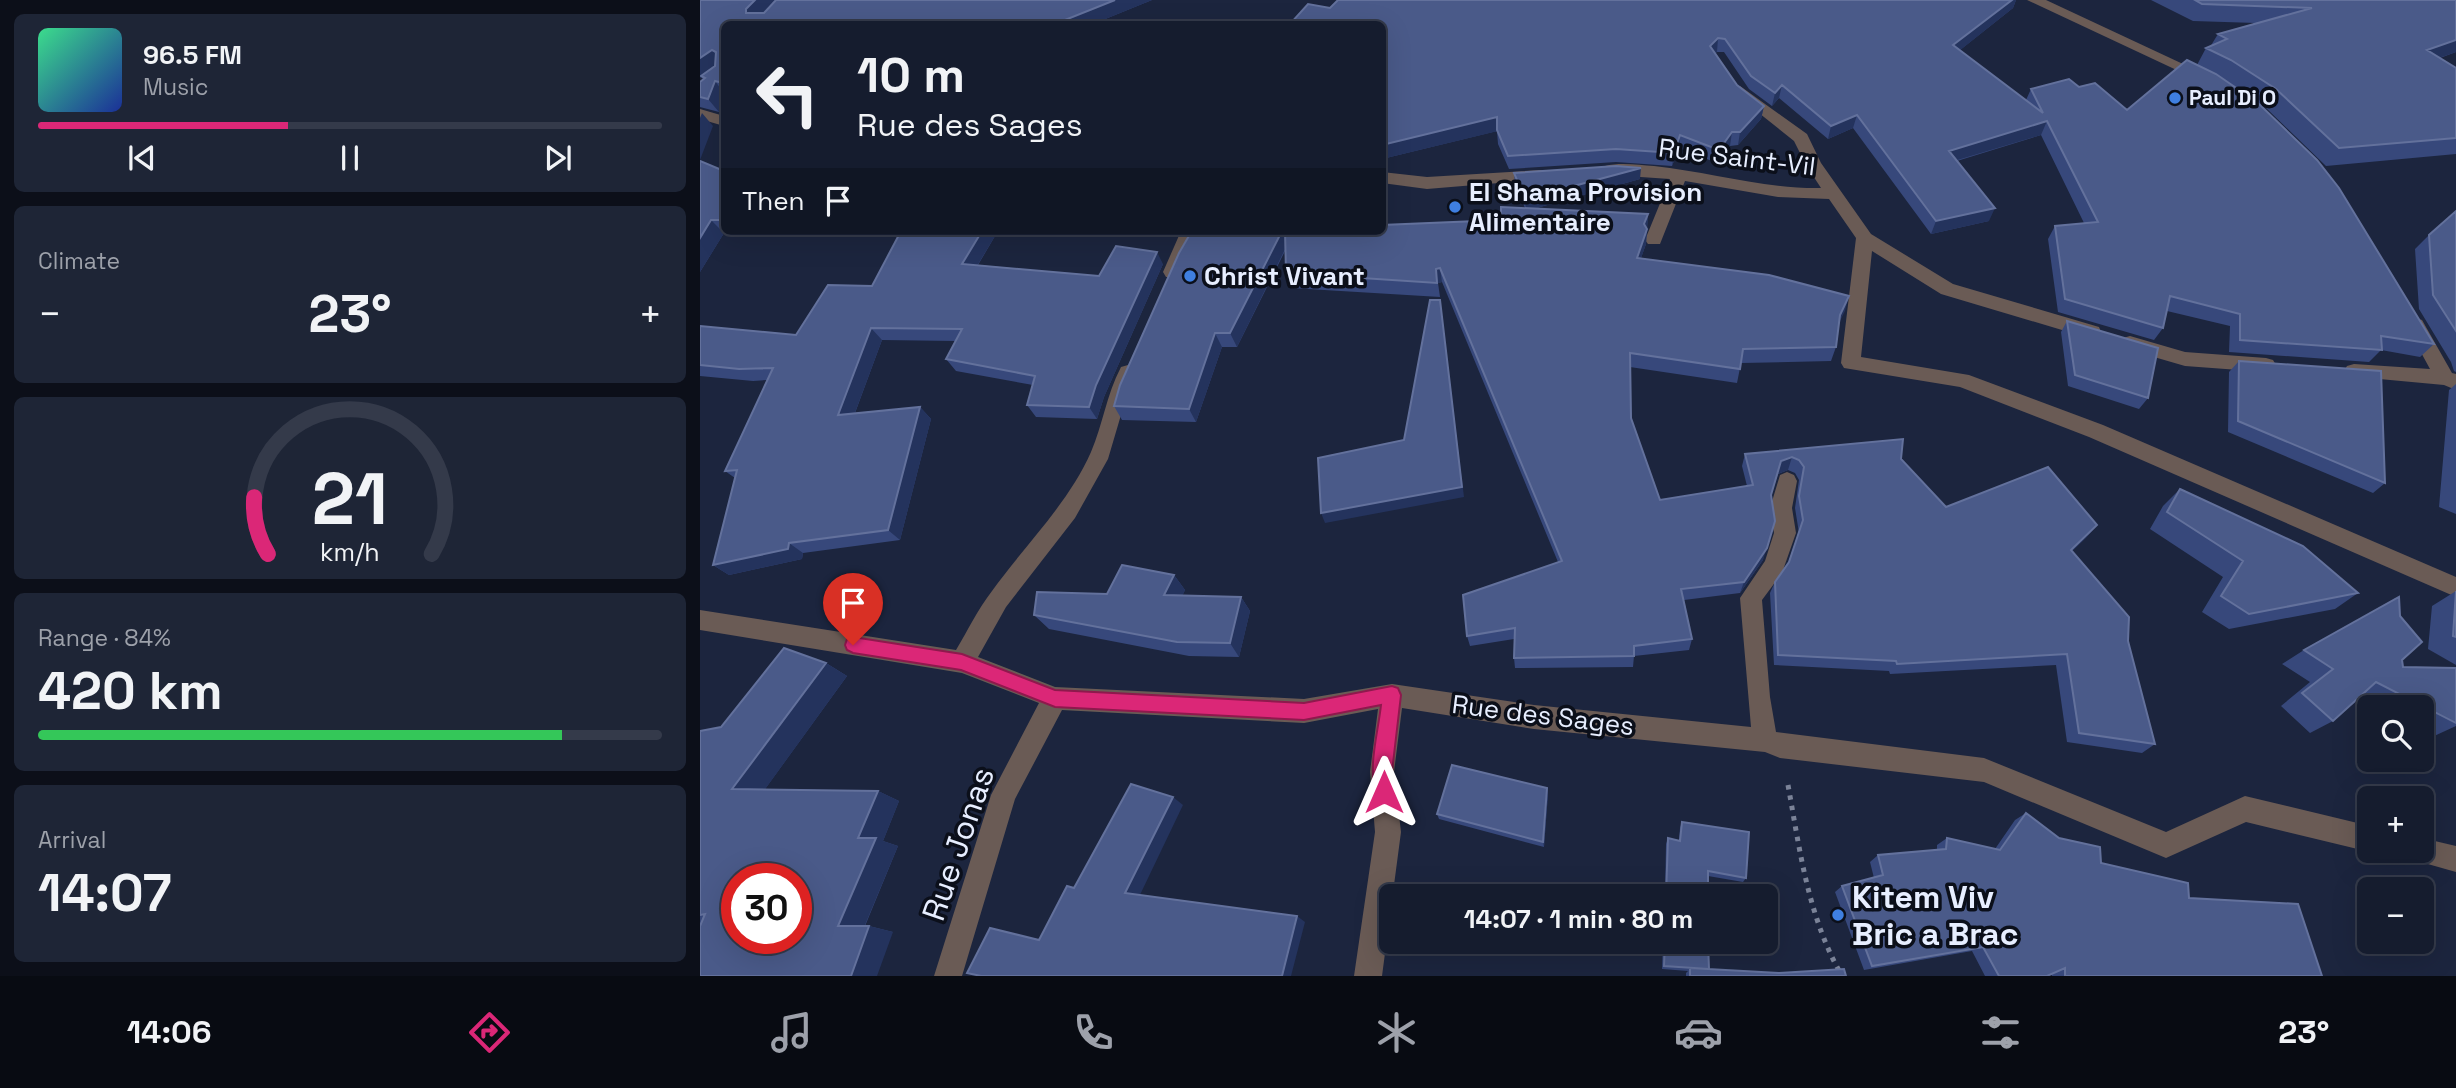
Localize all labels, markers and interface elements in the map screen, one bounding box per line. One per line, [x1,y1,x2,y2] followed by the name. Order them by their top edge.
[143,38,242,72] text: 96.5 FM
[857,44,965,106] text: 10 m
[742,49,833,140] icon: left
[143,72,208,102] text: Music
[2189,84,2276,111] place label: Paul Di O
[2167,90,2183,106] marker: Paul Di O
[857,105,1083,145] text: Rue des Sages
[1656,130,1818,184] street label: Rue Saint-Vil
[123,139,161,177] icon: previous
[331,139,369,177] icon: pause
[539,139,577,177] icon: next
[1469,175,1702,239] place label: El Shama Provision Alimentaire
[819,182,857,220] icon: arrive
[742,184,805,218] text: Then
[1447,199,1463,215] marker: El Shama Provision Alimentaire
[38,246,120,276] text: Climate
[1204,259,1365,293] place label: Christ Vivant
[1182,268,1198,284] marker: Christ Vivant
[309,281,392,347] text: 23°
[38,290,62,338] text: −
[638,290,662,338] text: +
[312,452,388,545] text: 21
[320,536,380,568] text: km/h
[823,573,883,645] pin
[834,584,872,622] icon: arrive
[38,623,171,653] text: Range · 84%
[38,658,223,724] text: 420 km
[1450,687,1636,743] street label: Rue des Sages
[2357,695,2434,954] map controls
[2357,695,2434,772] button: search
[1347,755,1421,829] position arrow
[913,762,1003,926] street label: Rue Jonas
[2357,786,2434,863] button: +
[38,825,106,855] text: Arrival
[38,860,172,926] text: 14:07
[721,863,812,954] speed limit sign: 30
[1852,877,2018,954] place label: Kitem Viv Bric a Brac
[2357,877,2434,954] button: −
[1464,902,1693,936] text: 14:07 · 1 min · 80 m
[1830,907,1846,923] marker: Kitem Viv Bric a Brac
[465,1008,514,1057] icon: directions
[767,1008,816,1057] icon: music
[1069,1008,1118,1057] icon: phone
[1372,1008,1421,1057] icon: climate
[1674,1008,1723,1057] icon: car
[1976,1008,2025,1057] icon: filters
[127,1012,212,1052] text: 14:06
[2278,1012,2329,1052] text: 23°

